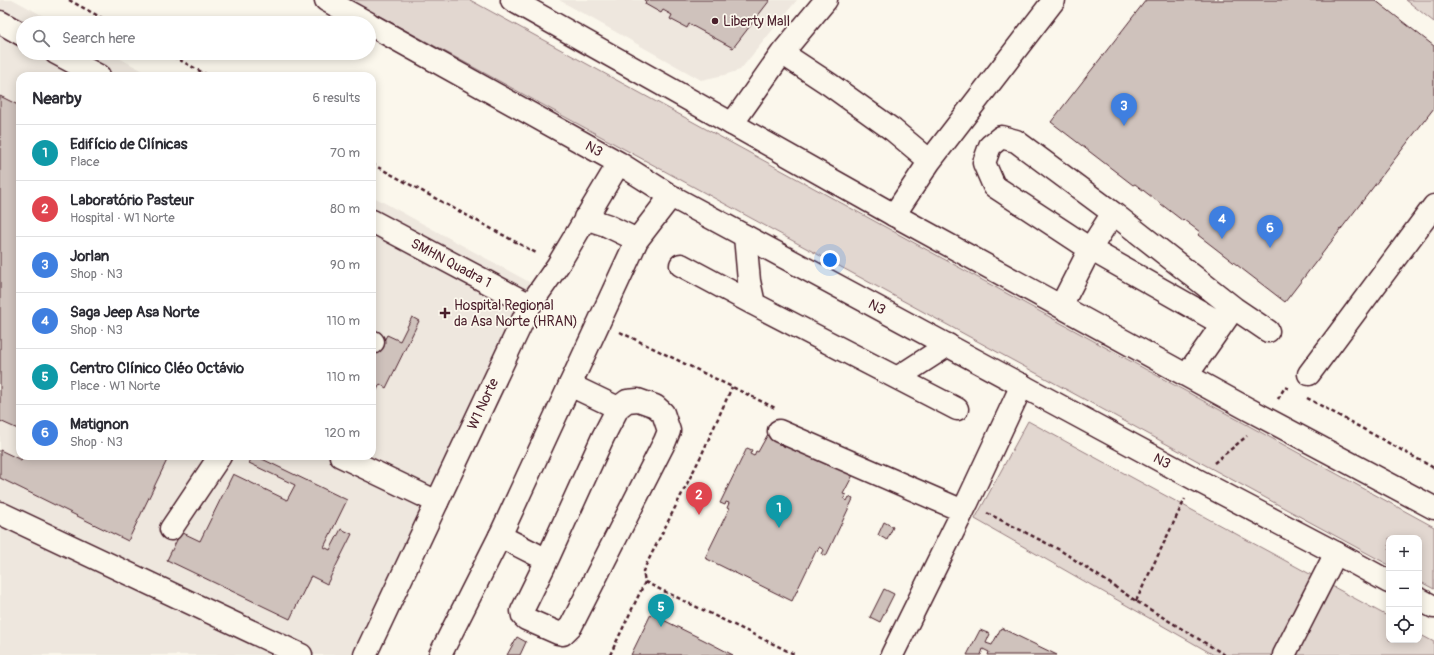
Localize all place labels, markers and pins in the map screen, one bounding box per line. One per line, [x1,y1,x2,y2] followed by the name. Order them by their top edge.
[723,13,790,30] place label: Liberty Mall
[710,16,720,26] marker: Liberty Mall
[1111,93,1137,126] pin: 3
[1209,206,1235,239] pin: 4
[1257,215,1283,248] pin: 6
[454,297,578,330] place label: Hospital Regional da Asa Norte (HRAN)
[439,307,451,319] marker: Hospital Regional da Asa Norte (HRAN)
[686,482,712,515] pin: 2
[766,495,792,528] pin: 1
[648,594,674,627] pin: 5

